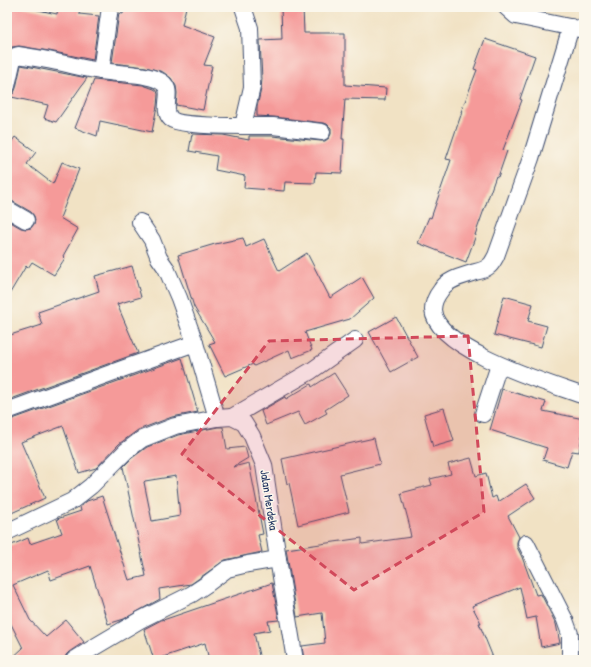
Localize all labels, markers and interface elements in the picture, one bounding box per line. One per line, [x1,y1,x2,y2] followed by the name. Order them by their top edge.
[256,469,283,532] street label: Jalan Merdeka

